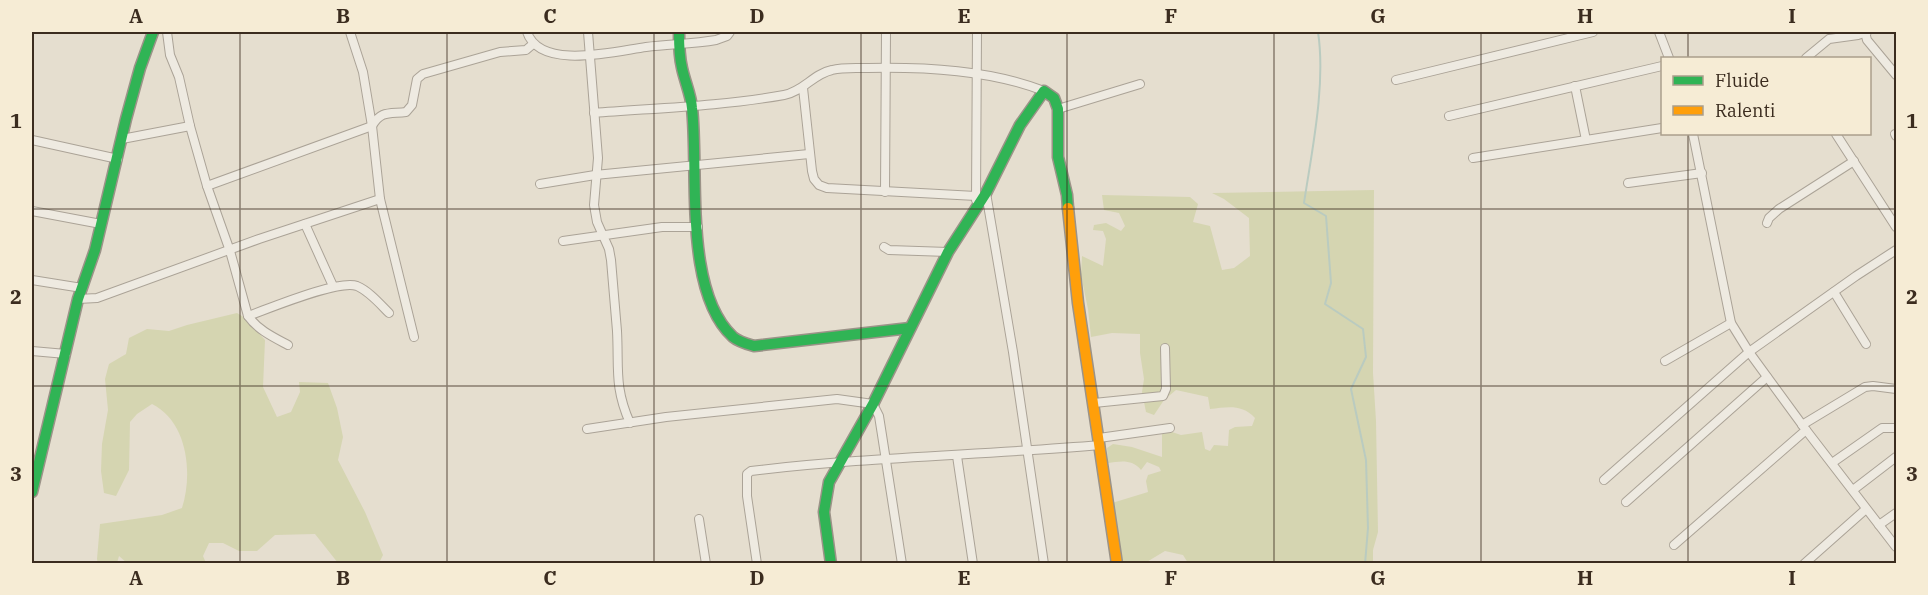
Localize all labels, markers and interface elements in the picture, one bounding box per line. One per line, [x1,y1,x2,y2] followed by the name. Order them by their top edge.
[129,2,143,29] text: A
[336,2,350,29] text: B
[543,2,557,29] text: C
[749,2,765,29] text: D
[957,2,971,29] text: E
[1165,2,1177,29] text: F
[1370,2,1386,29] text: G
[1577,2,1593,29] text: H
[1788,2,1796,29] text: I
[1661,57,1871,135] legend
[1715,69,1769,92] text: Fluide
[1715,99,1776,122] text: Ralenti
[10,107,22,134] text: 1
[1906,107,1918,134] text: 1
[10,283,22,310] text: 2
[1906,283,1918,310] text: 2
[10,460,22,487] text: 3
[1906,460,1918,487] text: 3
[129,564,143,591] text: A
[336,564,350,591] text: B
[543,564,557,591] text: C
[749,564,765,591] text: D
[957,564,971,591] text: E
[1165,564,1177,591] text: F
[1370,564,1386,591] text: G
[1577,564,1593,591] text: H
[1788,564,1796,591] text: I

